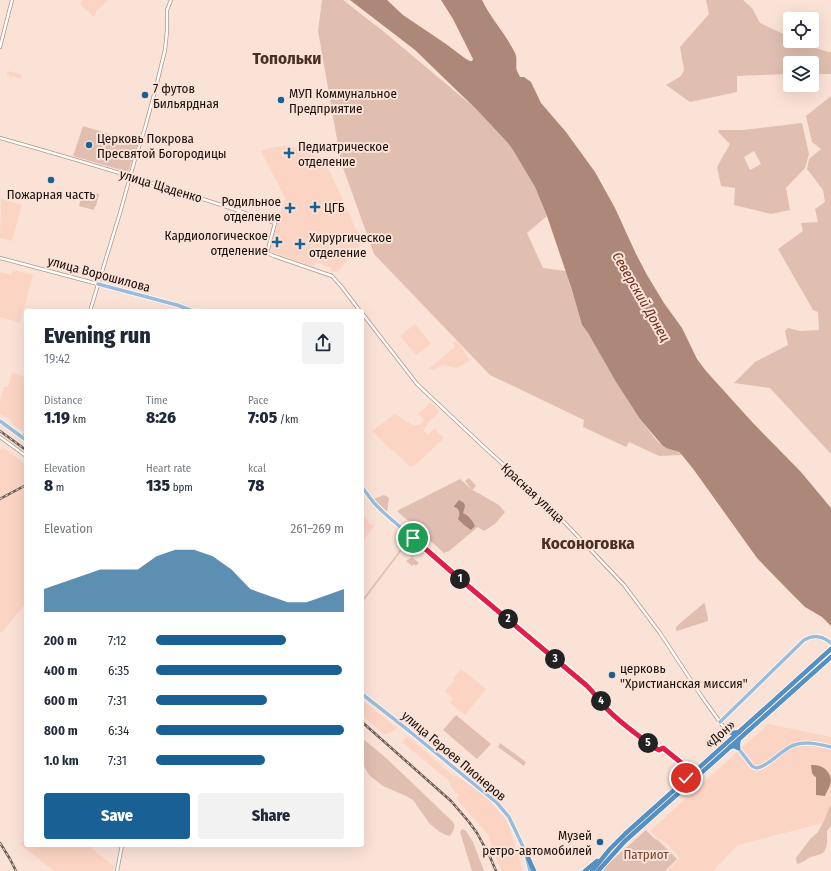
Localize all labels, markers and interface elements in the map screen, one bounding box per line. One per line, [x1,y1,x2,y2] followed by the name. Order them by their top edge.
[783,12,819,92] map controls
[783,12,819,48] button: locate
[253,48,321,69] district label: Топольки
[783,56,819,92] button: layers
[153,81,219,111] place label: 7 футов Бильярдная
[289,86,397,116] place label: МУП Коммунальное Предприятие
[140,90,150,100] marker: 7 футов Бильярдная
[276,95,286,105] marker: МУП Коммунальное Предприятие
[97,131,226,161] place label: Церковь Покрова Пресвятой Богородицы
[298,139,389,169] place label: Педиатрическое отделение
[84,140,94,150] marker: Церковь Покрова Пресвятой Богородицы
[283,147,295,159] marker: Педиатрическое отделение
[118,166,204,206] street label: улица Щаденко
[46,175,56,185] marker: Пожарная часть
[7,187,95,202] place label: Пожарная часть
[221,194,281,224] place label: Родильное отделение
[324,200,345,215] place label: ЦГБ
[309,201,321,213] marker: ЦГБ
[284,202,296,214] marker: Родильное отделение
[165,228,268,258] place label: Кардиологическое отделение
[309,230,392,260] place label: Хирургическое отделение
[271,236,283,248] marker: Кардиологическое отделение
[294,238,306,250] marker: Хирургическое отделение
[608,249,674,345] water label: Северский Донец
[46,253,152,295] street label: улица Ворошилова
[44,322,151,349] text: Evening run
[302,322,344,364] button: share
[44,351,70,366] text: 19:42
[44,394,83,407] text: Distance
[146,394,168,407] text: Time
[248,394,269,407] text: Pace
[44,407,70,428] text: 1.19
[146,407,176,428] text: 8:26
[248,407,277,428] text: 7:05
[70,413,86,426] text: km
[277,413,299,426] text: /km
[498,460,568,526] street label: Красная улица
[44,462,85,475] text: Elevation
[146,462,191,475] text: Heart rate
[248,462,266,475] text: kcal
[44,475,53,496] text: 8
[146,475,170,496] text: 135
[248,475,264,496] text: 78
[53,481,64,494] text: m
[170,481,193,494] text: bpm
[44,521,93,536] text: Elevation
[291,521,344,536] text: 261–269 m
[396,521,430,555] pin
[402,527,424,549] icon: arrive
[541,533,635,554] district label: Косоноговка
[450,569,470,589] pin: 1
[458,572,462,585] text: 1
[498,609,518,629] pin: 2
[505,612,511,625] text: 2
[44,633,77,648] text: 200 m
[108,633,126,648] text: 7:12
[545,649,565,669] pin: 3
[552,652,558,665] text: 3
[620,661,748,691] place label: церковь "Христианская миссия"
[44,663,78,678] text: 400 m
[108,663,129,678] text: 6:35
[607,670,617,680] marker: церковь "Христианская миссия"
[591,691,611,711] pin: 4
[44,693,78,708] text: 600 m
[108,693,127,708] text: 7:31
[598,694,604,707] text: 4
[399,708,509,804] street label: улица Героев Пионеров
[702,717,738,751] street label: «Дон»
[44,723,78,738] text: 800 m
[108,723,129,738] text: 6:34
[638,733,658,753] pin: 5
[645,736,651,749] text: 5
[44,753,79,768] text: 1.0 km
[108,753,127,768] text: 7:31
[669,761,703,795] pin
[675,767,697,789] icon: check
[44,793,190,839] button: Save
[198,793,344,839] button: Share
[482,828,592,858] place label: Музей ретро-автомобилей
[595,837,605,847] marker: Музей ретро-автомобилей
[624,847,669,862] park label: Патриот

